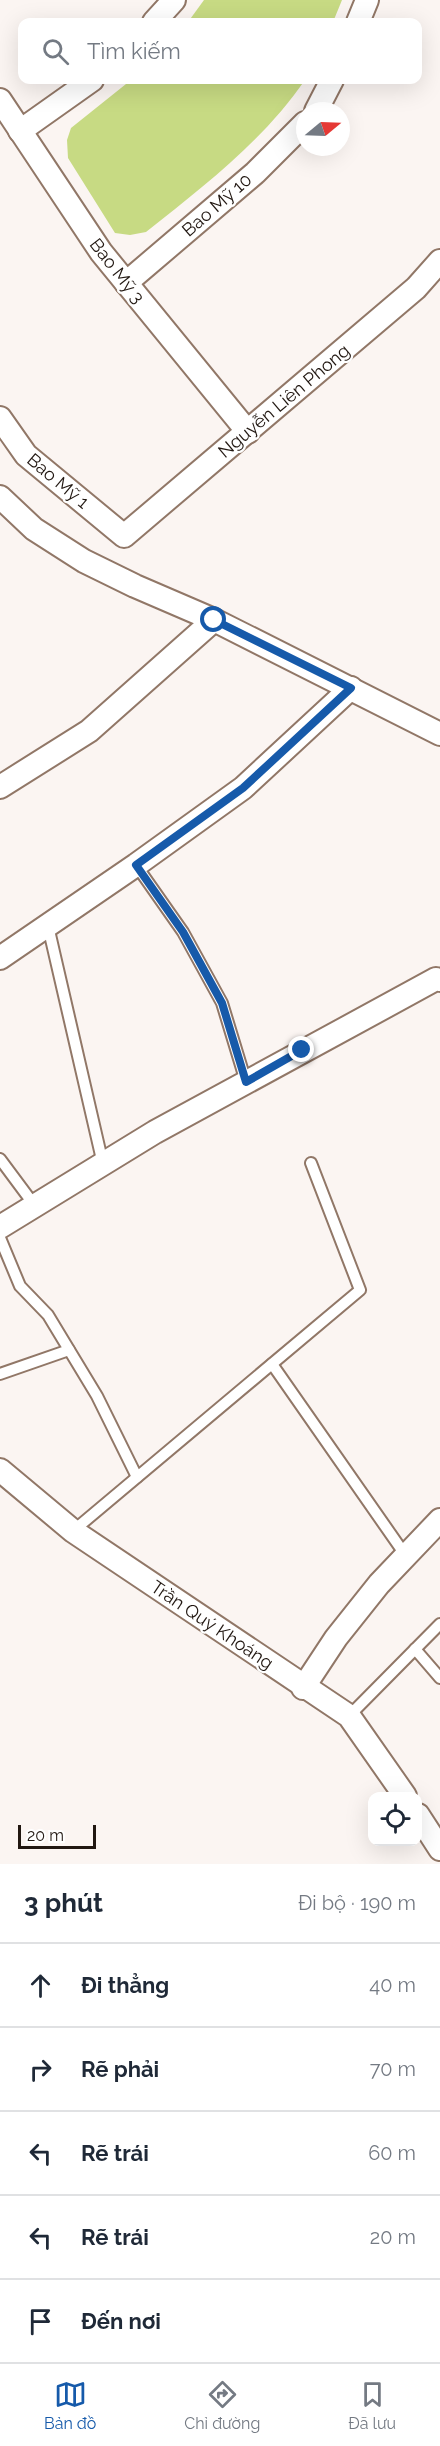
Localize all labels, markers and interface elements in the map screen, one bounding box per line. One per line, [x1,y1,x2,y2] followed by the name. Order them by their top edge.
[18,18,422,84] search box
[39,35,72,68] icon: search
[87,38,181,64] text: Tìm kiếm
[296,102,350,156] north arrow
[178,169,256,241] street label: Bao Mỹ 10
[86,234,149,307] street label: Bao Mỹ 3
[214,340,354,462] street label: Nguyễn Liên Phong
[23,449,94,513] street label: Bao Mỹ 1
[200,606,226,632] route start
[288,1036,314,1062] route end
[147,1576,277,1673] street label: Trần Quý Khoáng
[368,1792,422,1846] map controls
[368,1792,422,1846] button: locate
[18,1822,96,1850] scale bar
[27,1826,64,1845] text: 20 m
[24,1888,103,1918] text: 3 phút
[298,1891,416,1915] text: Đi bộ · 190 m
[24,1969,57,2002] icon: ahead
[81,1972,169,1998] text: Đi thẳng
[369,1973,416,1997] text: 40 m
[24,2053,57,2086] icon: right
[81,2056,159,2082] text: Rẽ phải
[370,2057,416,2081] text: 70 m
[24,2137,57,2170] icon: left
[81,2140,149,2166] text: Rẽ trái
[368,2141,416,2165] text: 60 m
[24,2221,57,2254] icon: left
[81,2224,149,2250] text: Rẽ trái
[370,2225,416,2249] text: 20 m
[24,2305,57,2338] icon: arrive
[81,2308,161,2334] text: Đến nơi
[44,2378,96,2433] tab: Bản đồ
[184,2378,260,2433] tab: Chỉ đường
[348,2378,396,2433] tab: Đã lưu

